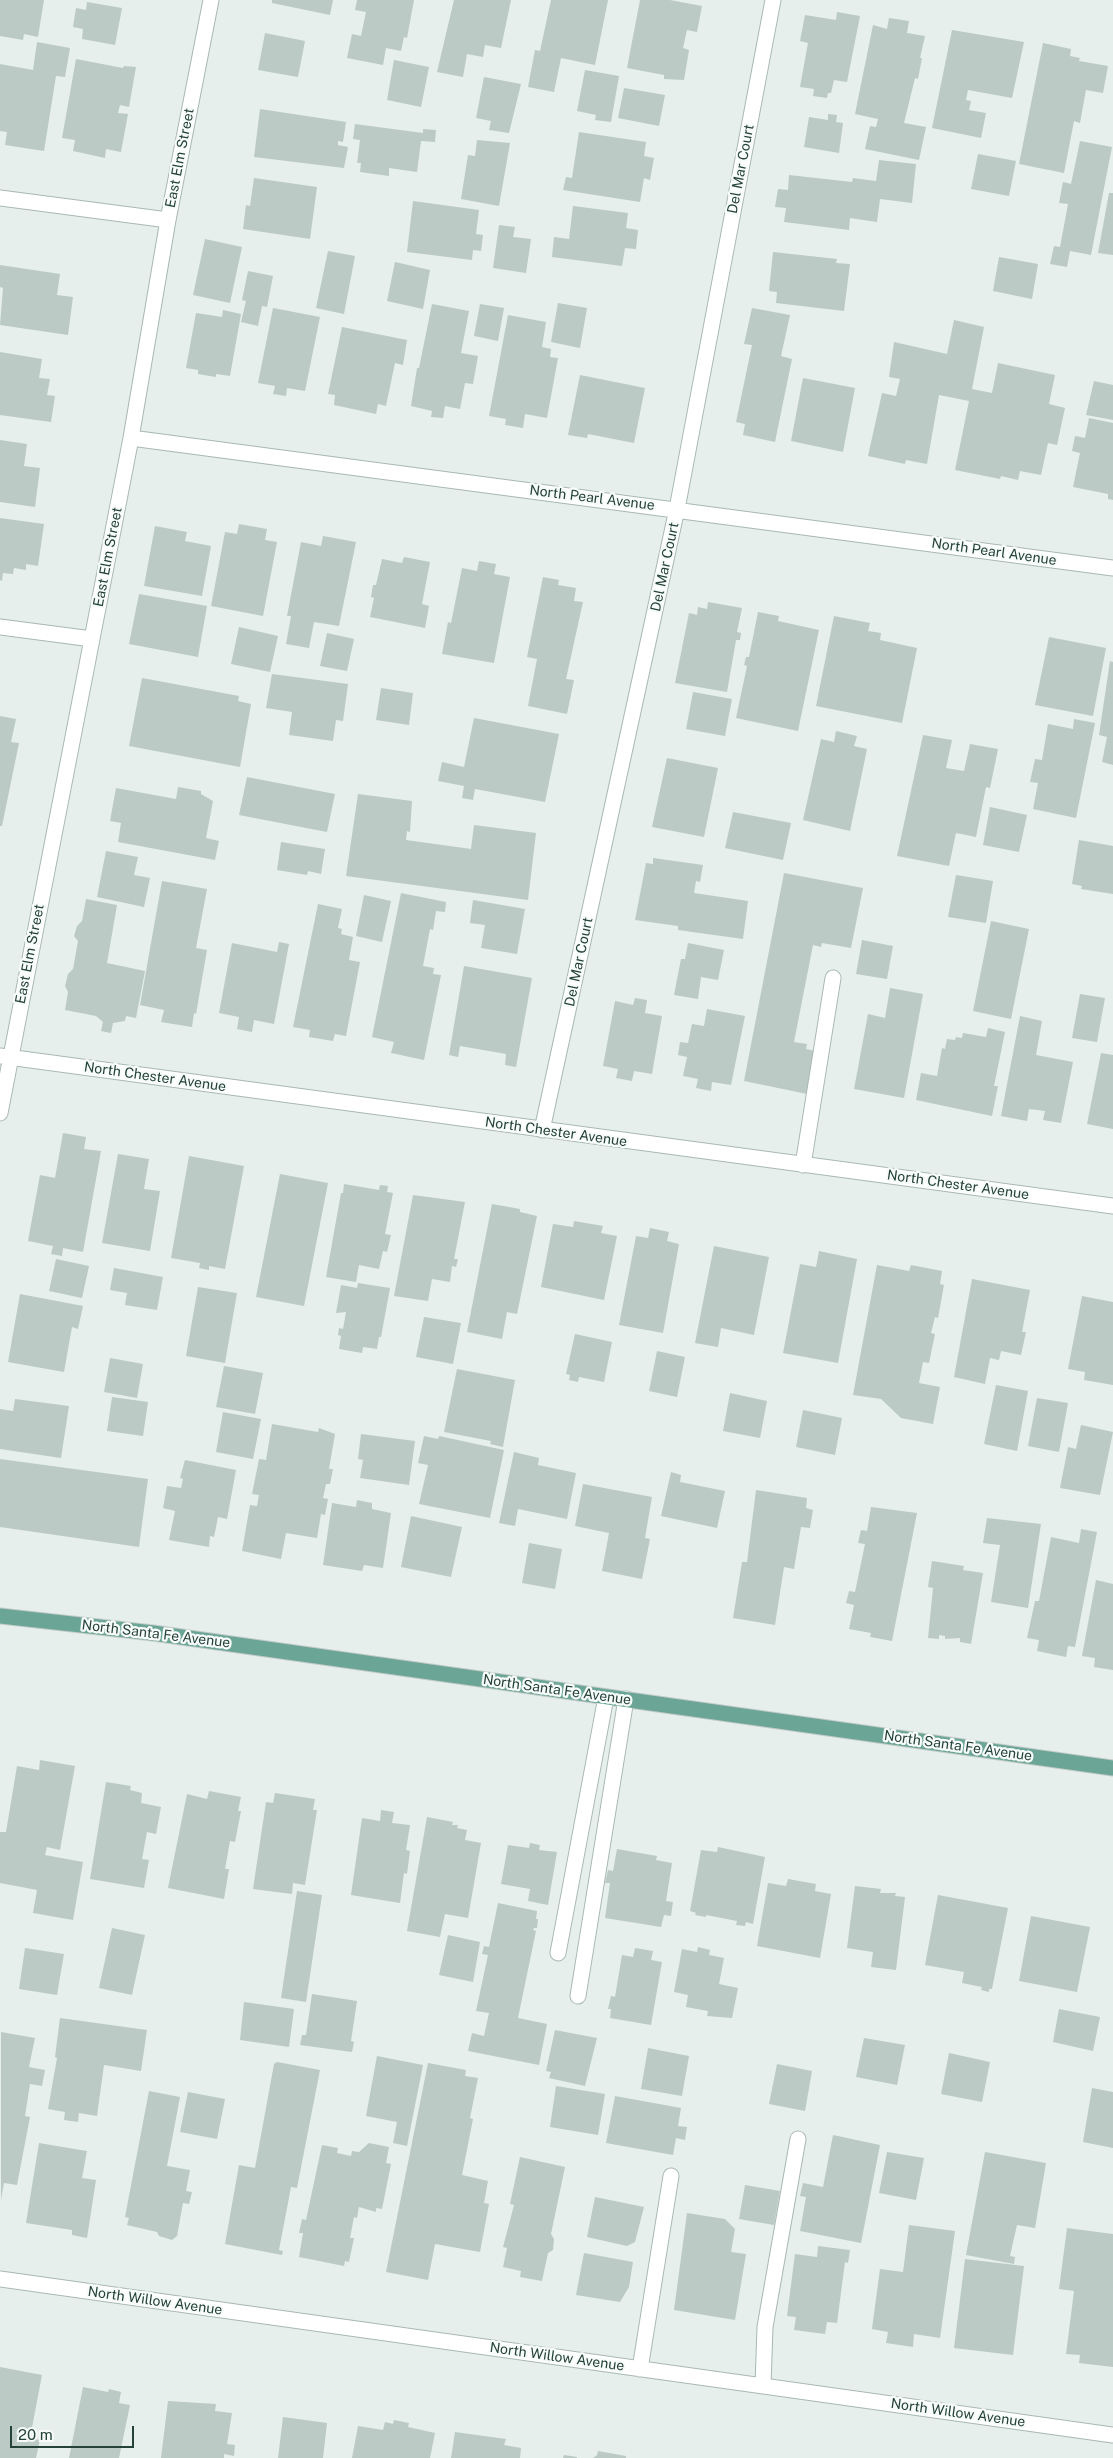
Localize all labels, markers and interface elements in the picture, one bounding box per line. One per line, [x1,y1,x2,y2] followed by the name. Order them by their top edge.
[162,107,198,209] street label: East Elm Street
[724,123,758,215] street label: Del Mar Court
[528,482,656,514] street label: North Pearl Avenue
[90,506,126,608] street label: East Elm Street
[647,521,683,613] street label: Del Mar Court
[930,535,1058,569] street label: North Pearl Avenue
[12,903,48,1005] street label: East Elm Street
[561,916,597,1008] street label: Del Mar Court
[83,1059,227,1095] street label: North Chester Avenue
[484,1114,628,1150] street label: North Chester Avenue
[886,1167,1030,1203] street label: North Chester Avenue
[81,1617,231,1651] street label: North Santa Fe Avenue
[482,1671,632,1709] street label: North Santa Fe Avenue
[883,1727,1033,1765] street label: North Santa Fe Avenue
[87,2283,223,2319] street label: North Willow Avenue
[489,2339,625,2375] street label: North Willow Avenue
[890,2395,1026,2431] street label: North Willow Avenue
[12,2416,136,2448] scale bar
[18,2426,53,2443] text: 20 m

